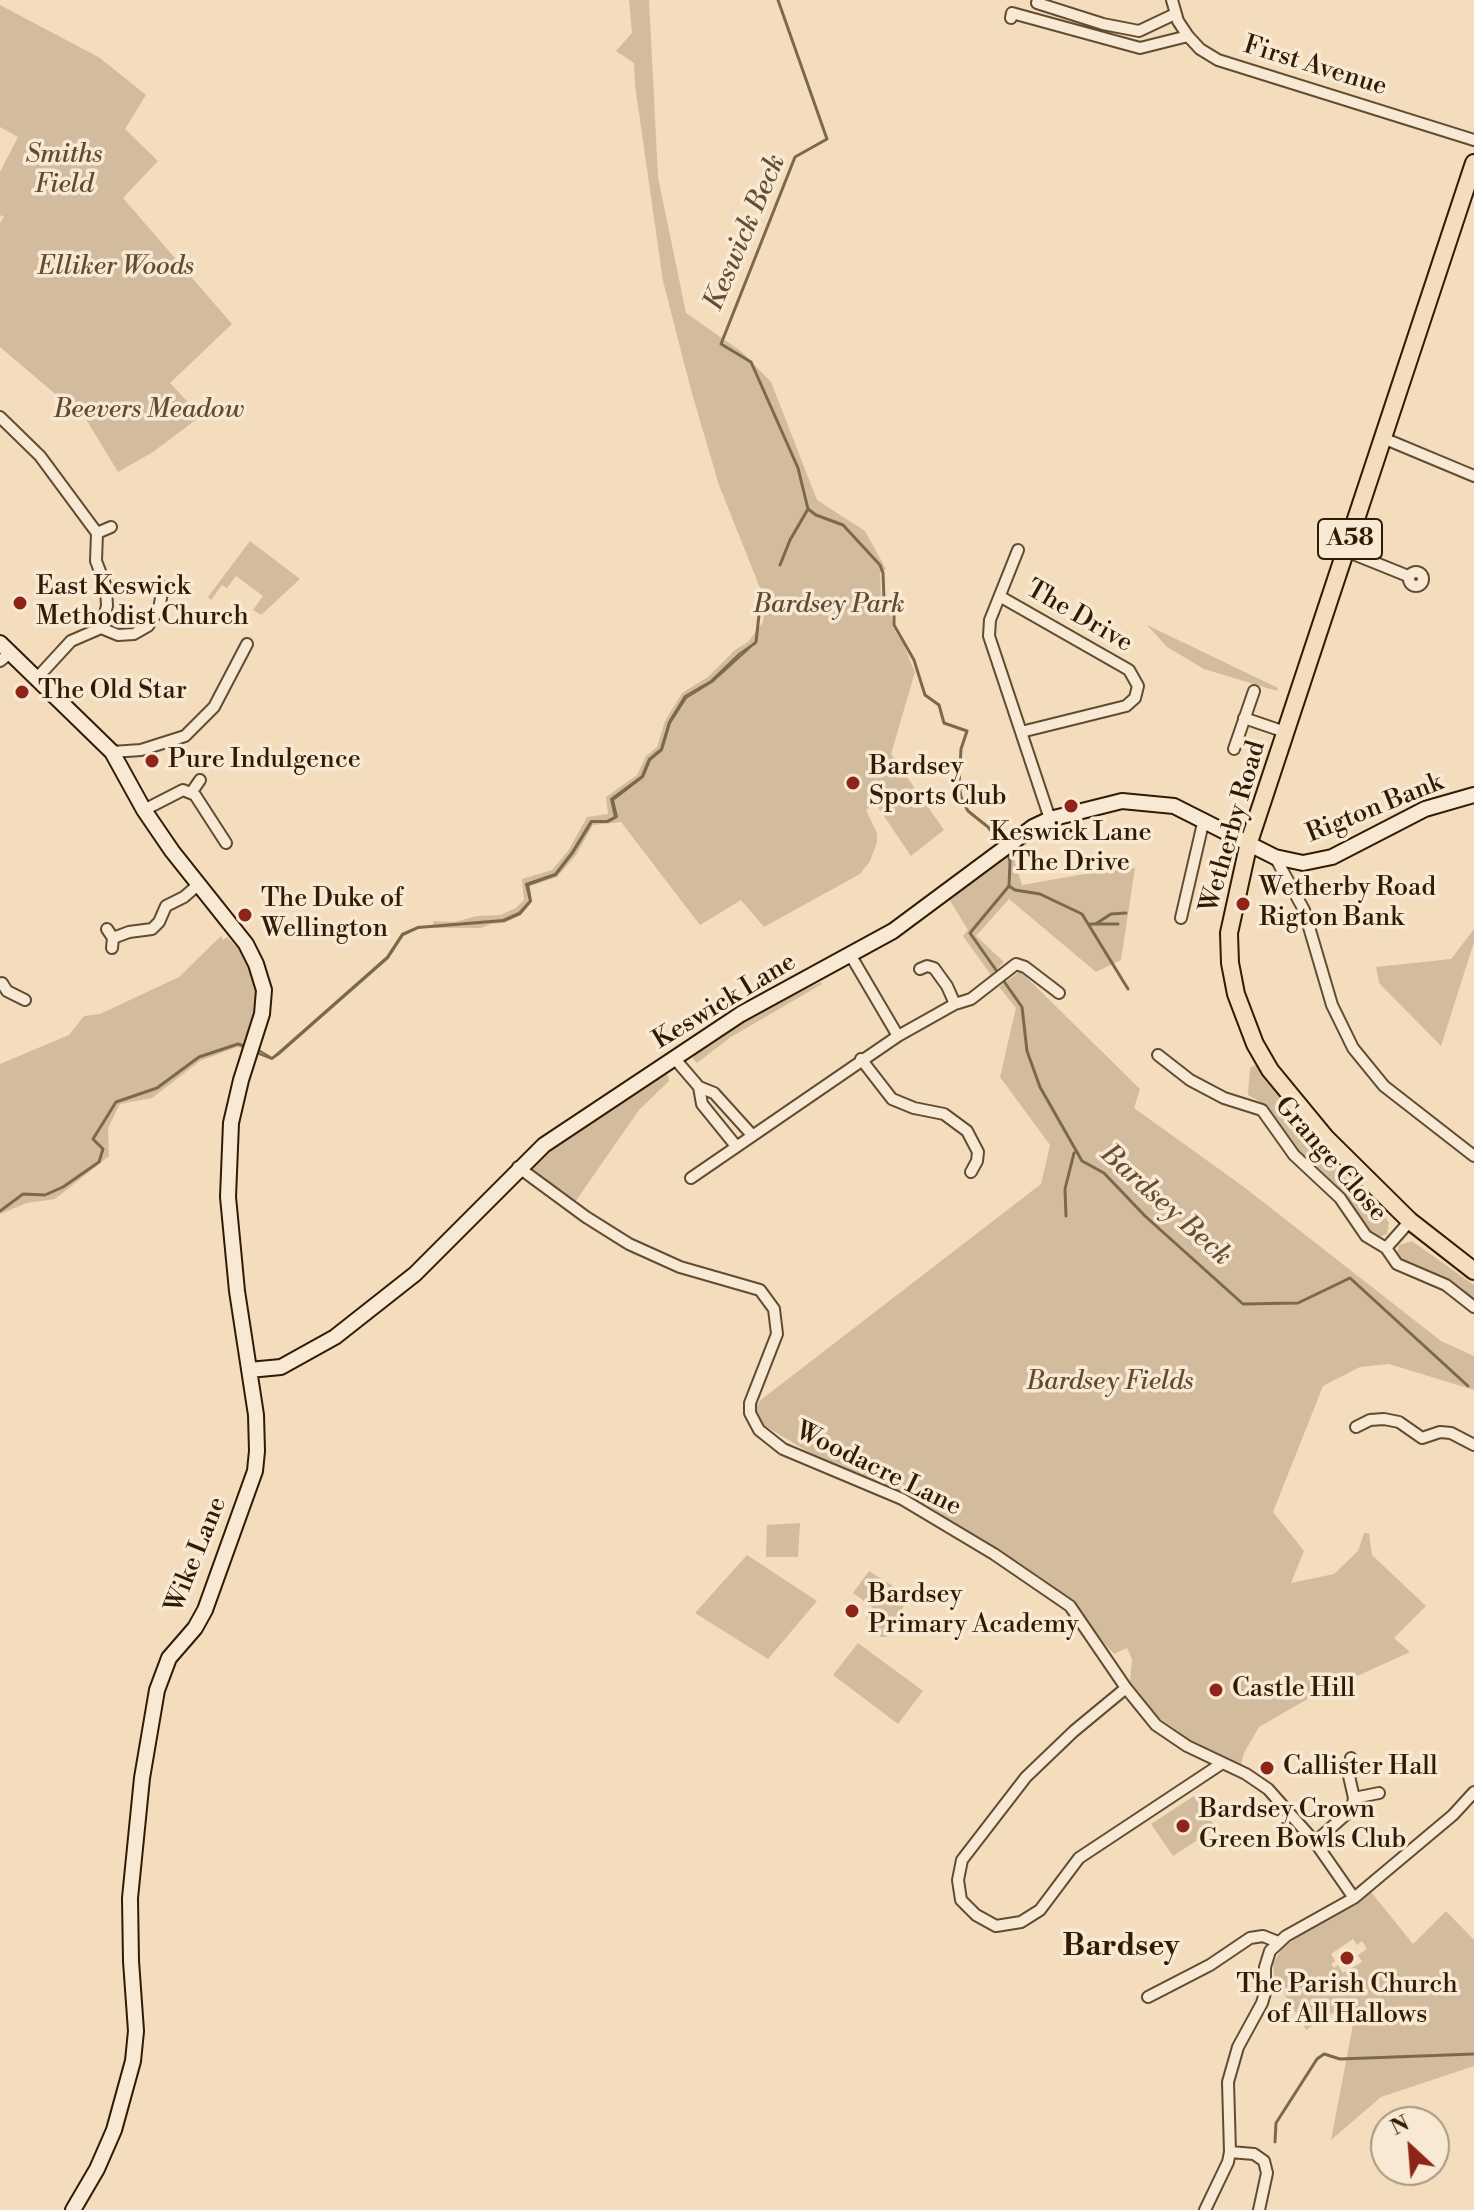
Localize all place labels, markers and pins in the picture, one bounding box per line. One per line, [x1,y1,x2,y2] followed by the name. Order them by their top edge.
[36,572,249,634] place label: East Keswick Methodist Church
[11,594,29,612] marker: East Keswick Methodist Church
[38,676,187,708] place label: The Old Star
[13,683,31,701] marker: The Old Star
[168,745,361,777] place label: Pure Indulgence
[143,752,161,770] marker: Pure Indulgence
[869,752,1007,814] place label: Bardsey Sports Club
[844,774,862,792] marker: Bardsey Sports Club
[1062,797,1080,815] marker: Keswick Lane The Drive
[990,818,1152,880] place label: Keswick Lane The Drive
[1259,873,1436,934] place label: Wetherby Road Rigton Bank
[261,884,403,946] place label: The Duke of Wellington
[1234,895,1252,913] marker: Wetherby Road Rigton Bank
[236,906,254,924] marker: The Duke of Wellington
[868,1580,1079,1642] place label: Bardsey Primary Academy
[843,1602,861,1620] marker: Bardsey Primary Academy
[1232,1674,1355,1706] place label: Castle Hill
[1207,1681,1225,1699] marker: Castle Hill
[1283,1752,1438,1784] place label: Callister Hall
[1258,1759,1276,1777] marker: Callister Hall
[1199,1795,1406,1856] place label: Bardsey Crown Green Bowls Club
[1174,1817,1192,1835] marker: Bardsey Crown Green Bowls Club
[1338,1949,1356,1967] marker: The Parish Church of All Hallows
[1236,1970,1458,2032] place label: The Parish Church of All Hallows

